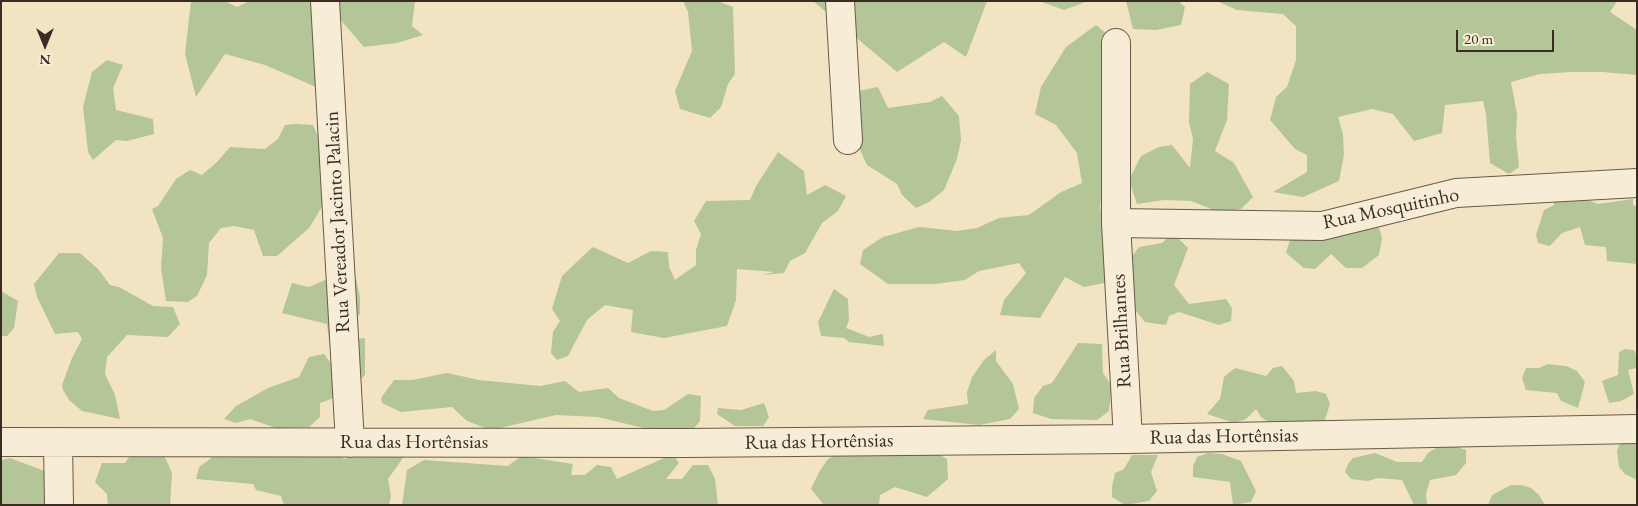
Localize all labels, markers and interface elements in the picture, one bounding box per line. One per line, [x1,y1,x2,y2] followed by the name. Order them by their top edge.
[20,20,70,70] north arrow
[1458,20,1556,52] scale bar
[1464,29,1493,48] text: 20 m
[39,51,51,69] text: N
[320,110,356,334] street label: Rua Vereador Jacinto Palacin
[1321,183,1461,235] street label: Rua Mosquitinho
[1107,273,1137,389] street label: Rua Brilhantes
[1150,424,1298,450] street label: Rua das Hortênsias
[745,429,893,455] street label: Rua das Hortênsias
[340,431,488,455] street label: Rua das Hortênsias

